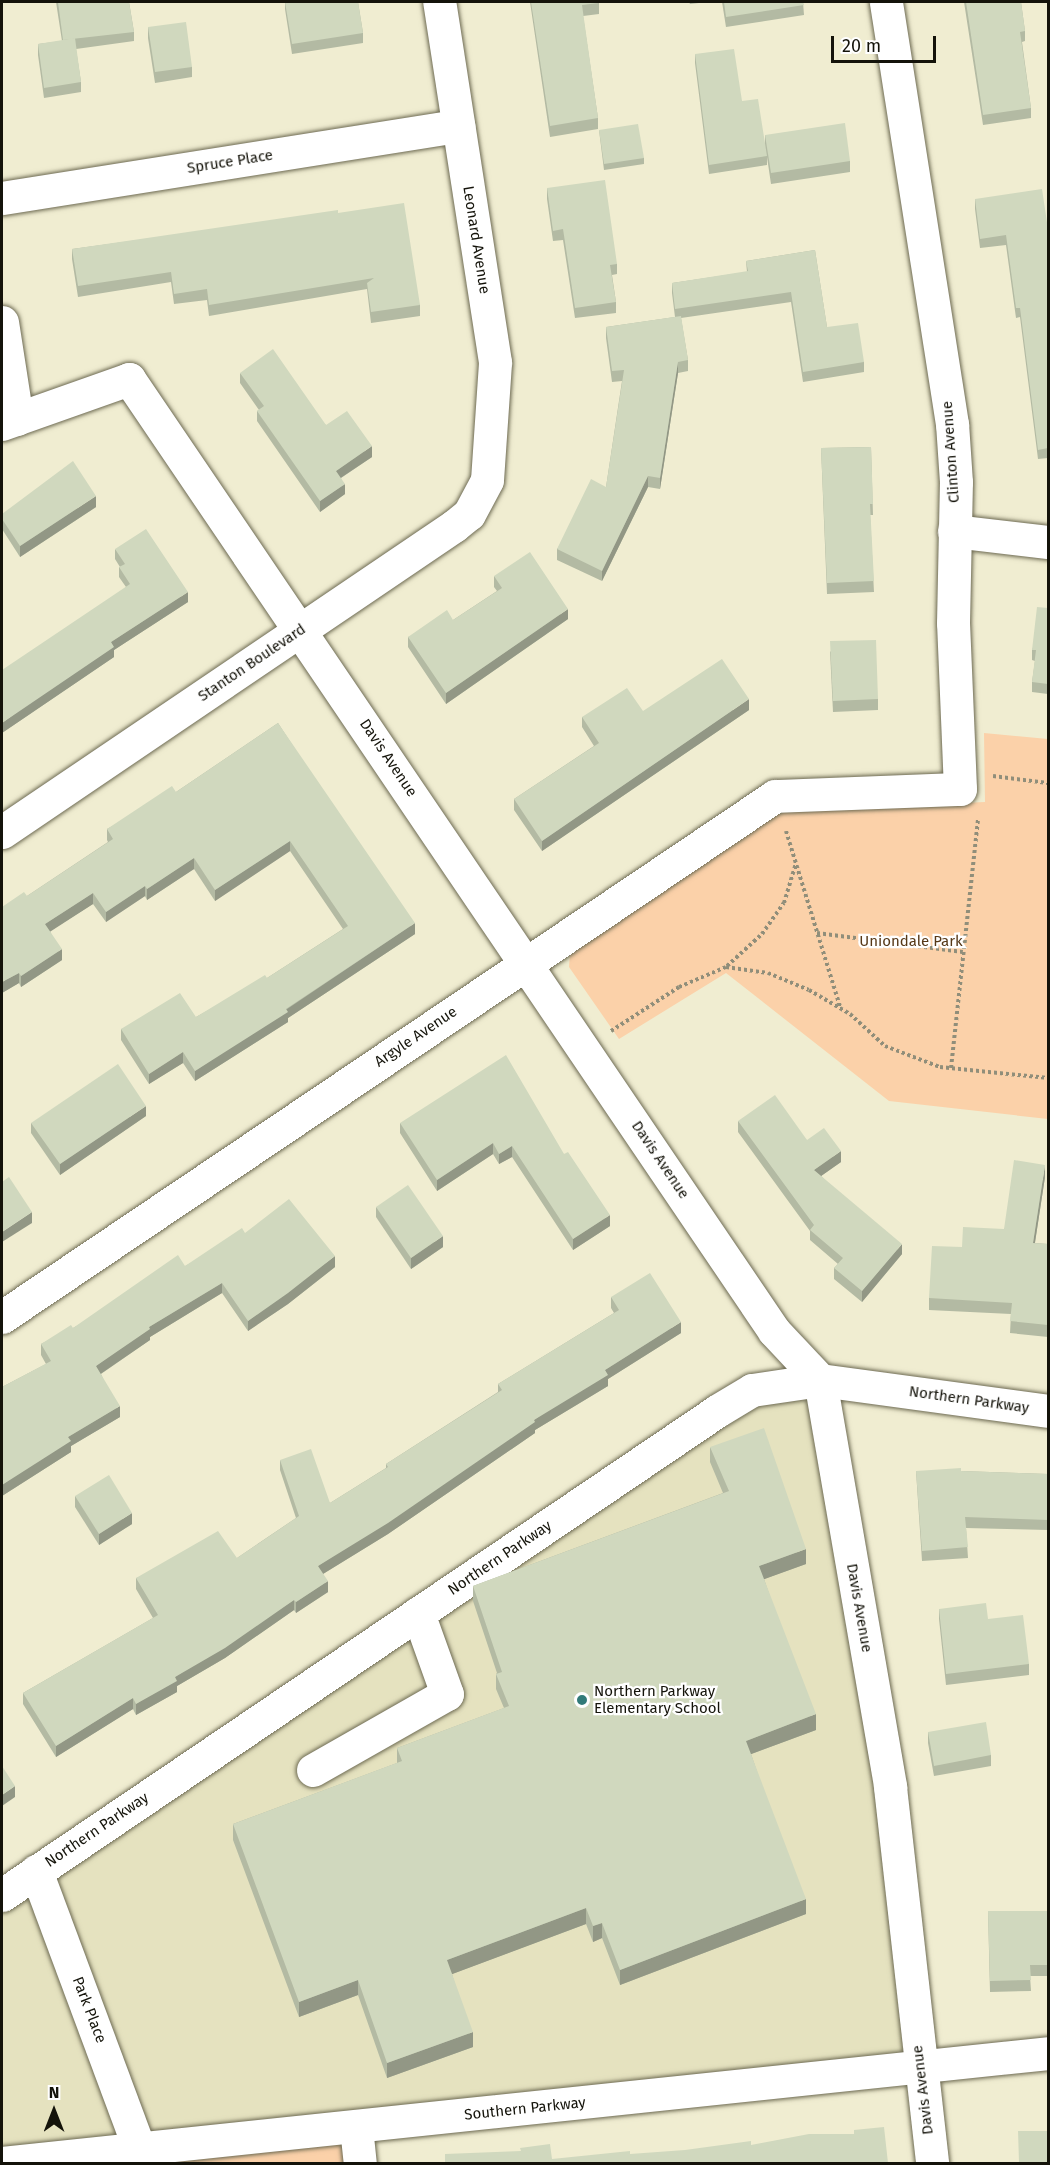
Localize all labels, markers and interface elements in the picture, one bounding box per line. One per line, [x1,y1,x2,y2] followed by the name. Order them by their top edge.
[834,24,939,62] scale bar
[842,35,881,57] text: 20 m
[186,146,274,178] street label: Spruce Place
[459,185,493,295] street label: Leonard Avenue
[938,400,964,504] street label: Clinton Avenue
[195,620,309,706] street label: Stanton Boulevard
[355,716,421,800] street label: Davis Avenue
[859,933,963,951] park label: Uniondale Park
[371,1003,461,1071] street label: Argyle Avenue
[627,1118,693,1202] street label: Davis Avenue
[908,1383,1030,1417] street label: Northern Parkway
[445,1517,555,1599] street label: Northern Parkway
[842,1562,876,1654] street label: Davis Avenue
[594,1682,721,1717] place label: Northern Parkway Elementary School
[575,1693,589,1707] marker: Northern Parkway Elementary School
[42,1789,152,1871] street label: Northern Parkway
[68,1974,110,2046] street label: Park Place
[909,2044,937,2136] street label: Davis Avenue
[24,2081,84,2141] north arrow
[49,2083,59,2102] text: N
[463,2094,587,2124] street label: Southern Parkway

